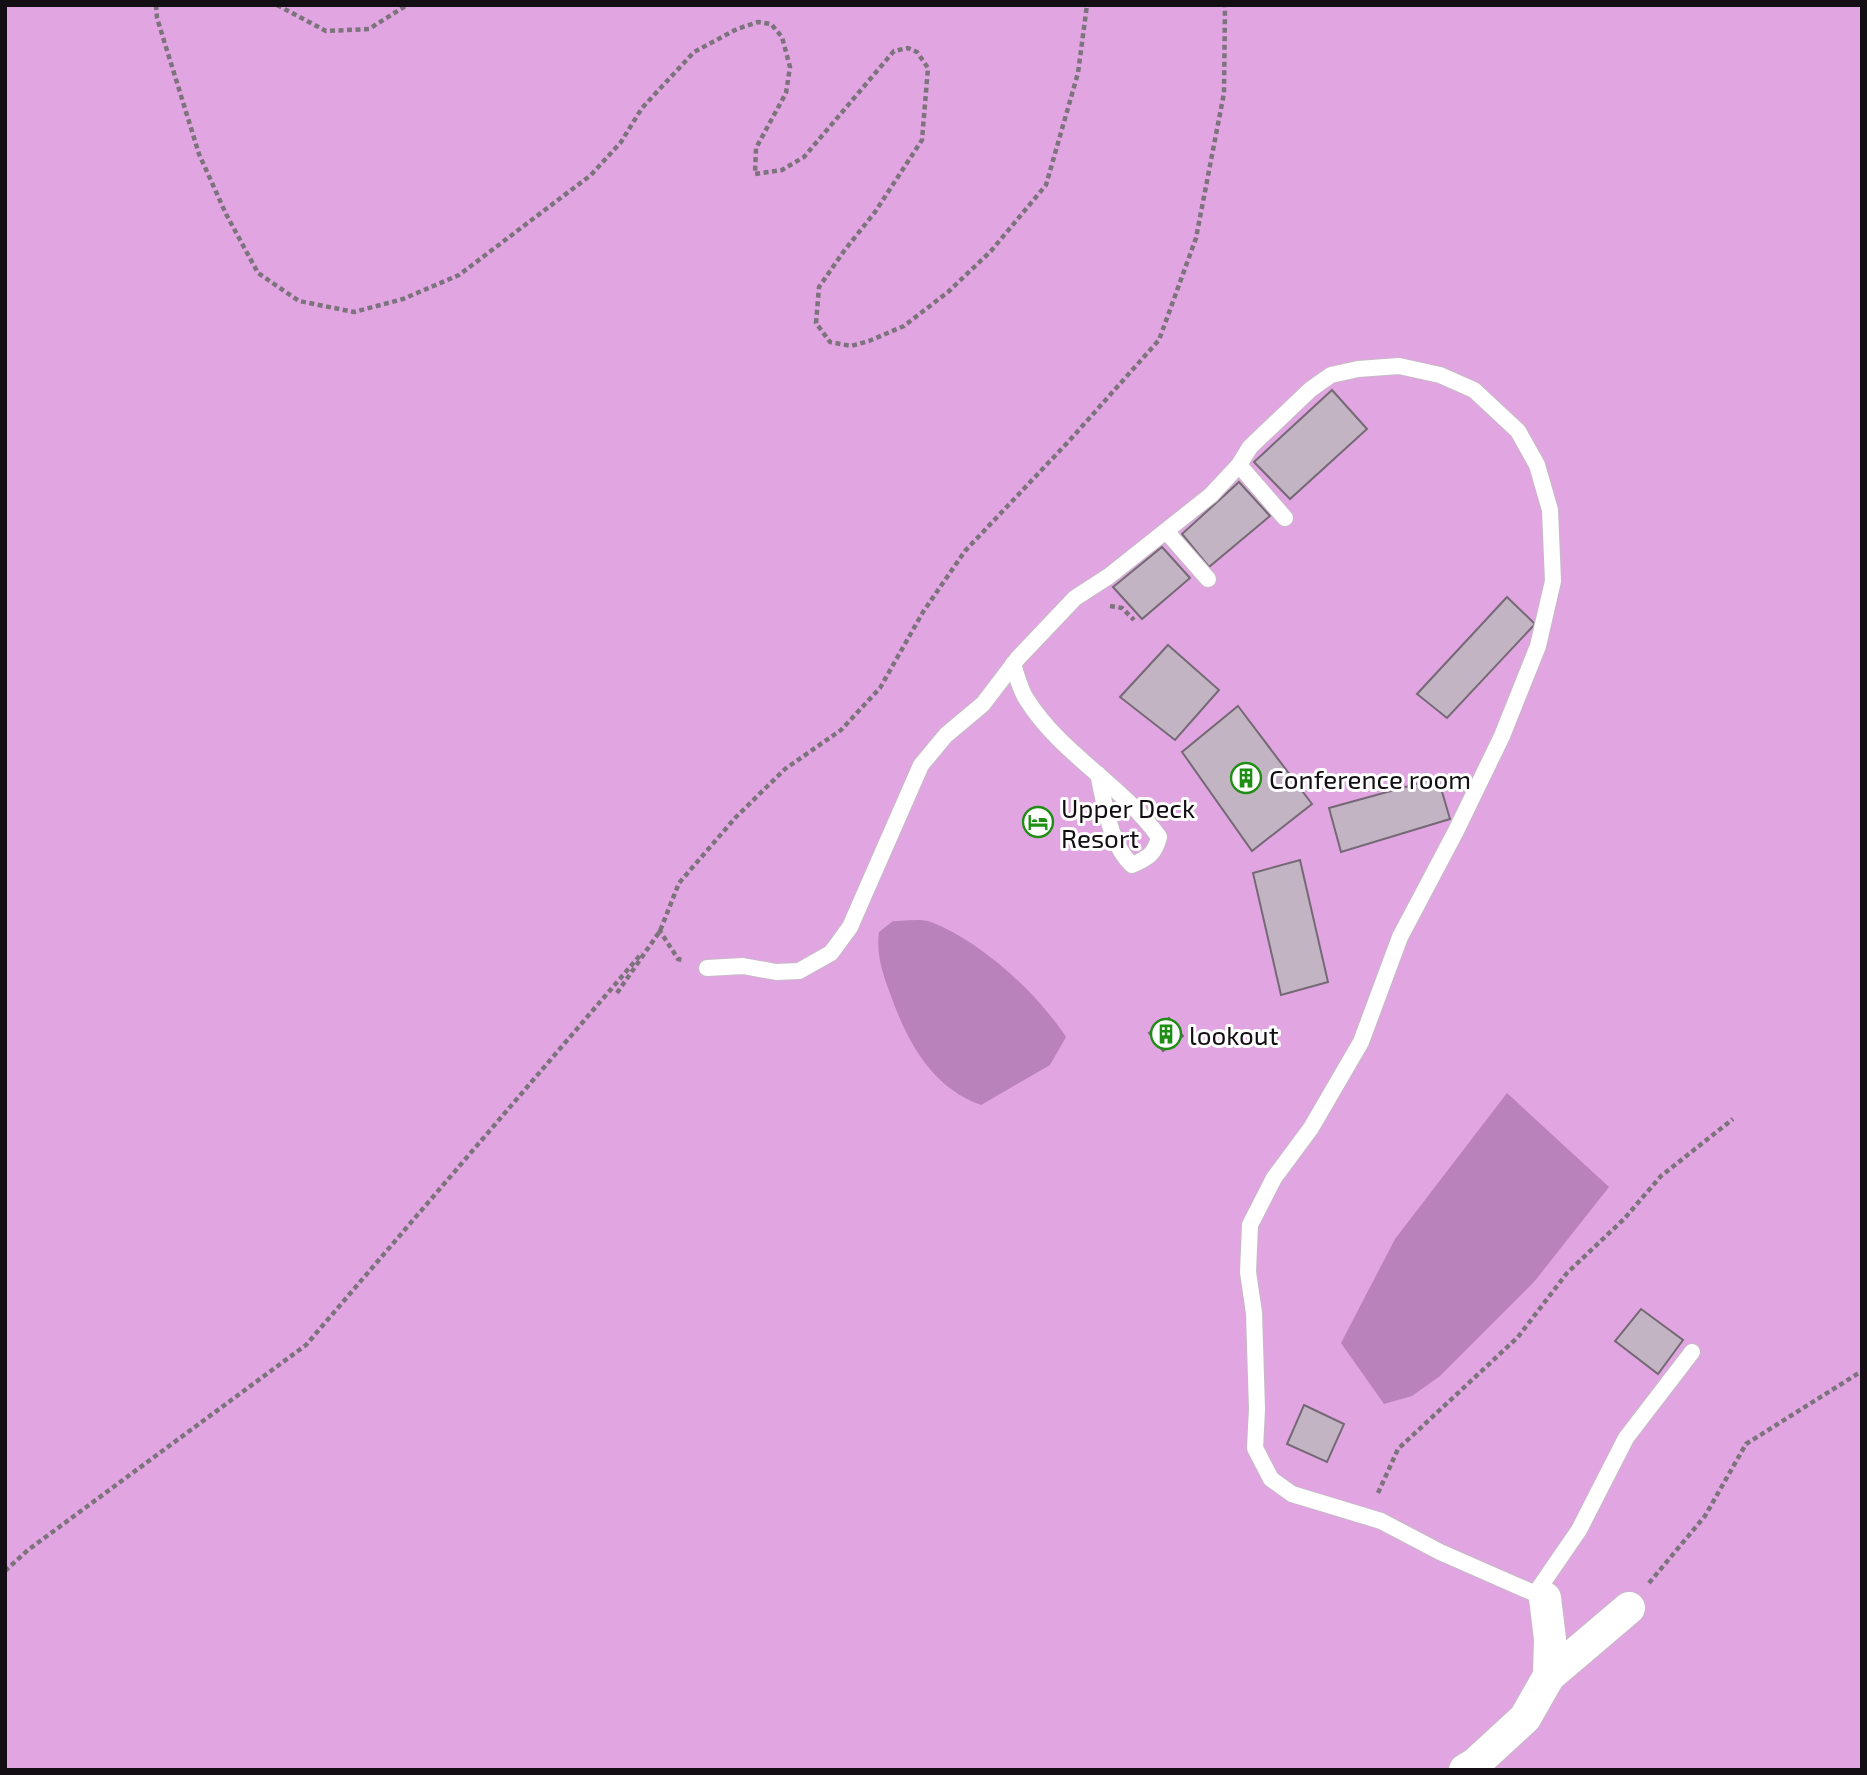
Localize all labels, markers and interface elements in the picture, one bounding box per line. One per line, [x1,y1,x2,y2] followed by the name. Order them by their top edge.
[1229,761,1263,795] building icon: Conference room
[1269,763,1471,794] place label: Conference room
[1061,792,1195,853] place label: Upper Deck Resort
[1021,805,1055,839] hotel icon: Upper Deck Resort
[1149,1017,1183,1051] building icon: lookout
[1189,1019,1279,1050] place label: lookout

